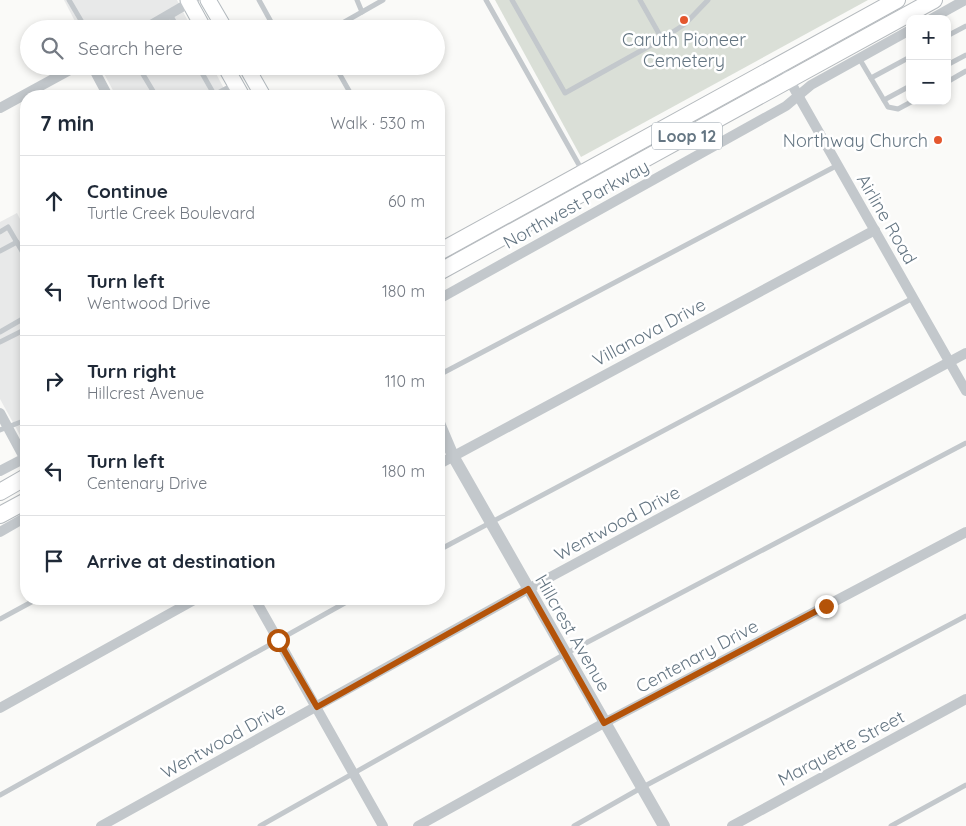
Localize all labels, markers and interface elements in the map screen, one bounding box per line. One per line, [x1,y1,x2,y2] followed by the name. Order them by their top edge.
[678,14,690,26] marker: Caruth Pioneer Cemetery
[906,15,951,105] map controls
[906,15,951,60] button: +
[20,20,445,75] search box
[622,28,746,72] place label: Caruth Pioneer Cemetery
[38,34,66,62] icon: search
[78,36,183,60] text: Search here
[906,60,951,105] button: −
[40,110,94,136] text: 7 min
[330,113,425,133] text: Walk · 530 m
[652,122,722,150] road number: Loop 12
[783,129,928,152] place label: Northway Church
[932,134,944,146] marker: Northway Church
[499,154,653,254] street label: Northwest Parkway
[852,170,922,268] street label: Airline Road
[87,179,168,203] text: Continue
[40,187,68,215] icon: ahead
[388,191,425,211] text: 60 m
[87,203,255,223] text: Turtle Creek Boulevard
[87,269,165,293] text: Turn left
[40,277,68,305] icon: left
[382,281,425,301] text: 180 m
[87,293,211,313] text: Wentwood Drive
[588,293,710,371] street label: Villanova Drive
[87,359,176,383] text: Turn right
[40,367,68,395] icon: right
[385,371,425,391] text: 110 m
[87,383,204,403] text: Hillcrest Avenue
[87,449,165,473] text: Turn left
[40,457,68,485] icon: left
[382,461,425,481] text: 180 m
[87,473,207,493] text: Centenary Drive
[550,480,684,566] street label: Wentwood Drive
[40,547,68,575] icon: arrive
[87,549,276,573] text: Arrive at destination
[530,570,616,696] street label: Hillcrest Avenue
[815,595,838,618] route end
[632,614,762,698] street label: Centenary Drive
[267,629,290,652] route start
[157,696,289,784] street label: Wentwood Drive
[774,705,908,791] street label: Marquette Street

